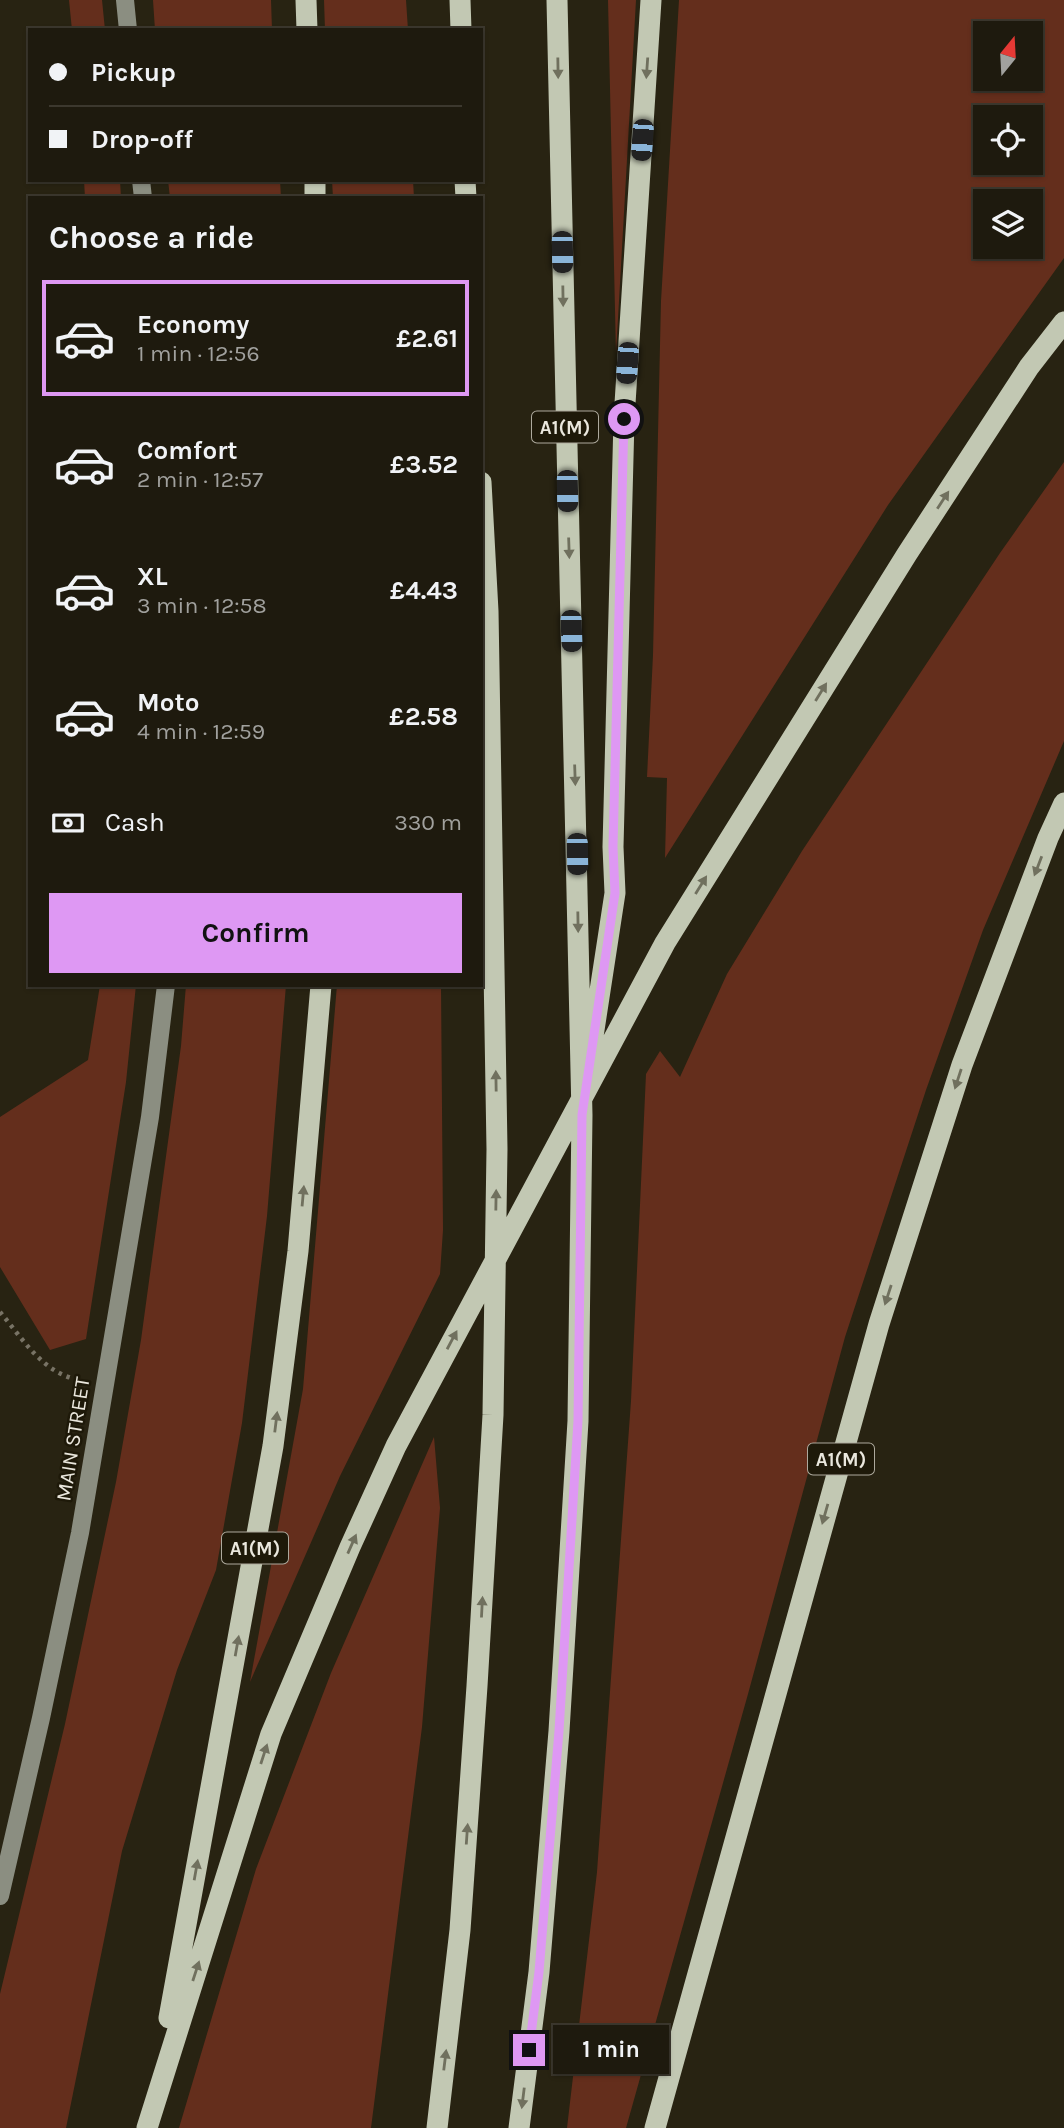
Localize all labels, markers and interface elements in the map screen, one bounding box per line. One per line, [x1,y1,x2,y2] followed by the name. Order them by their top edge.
[973,21,1043,91] north arrow
[973,21,1043,259] map controls
[91,57,176,88] text: Pickup
[552,57,564,79] one-way arrow
[641,57,652,79] one-way arrow
[973,105,1043,175] button: locate
[631,118,654,162] car
[91,124,193,155] text: Drop-off
[973,189,1043,259] button: layers
[49,219,254,256] text: Choose a ride
[552,231,573,273] car
[557,285,568,307] one-way arrow
[53,307,116,370] icon: car
[137,309,249,340] text: Economy
[396,323,458,354] text: £2.61
[137,340,260,367] text: 1 min · 12:56
[616,341,639,385] car
[608,403,640,435] route start
[532,412,598,442] road number: A1(M)
[53,433,116,496] icon: car
[137,435,238,466] text: Comfort
[390,449,458,480] text: £3.52
[137,466,263,493] text: 2 min · 12:57
[557,470,578,512] car
[936,490,949,510] one-way arrow
[563,537,574,559] one-way arrow
[53,559,116,622] icon: car
[137,561,168,592] text: XL
[390,575,458,606] text: £4.43
[137,592,267,619] text: 3 min · 12:58
[560,610,583,652] car
[815,683,828,702] one-way arrow
[53,685,116,748] icon: car
[137,687,199,718] text: Moto
[389,701,458,732] text: £2.58
[137,718,265,745] text: 4 min · 12:59
[569,764,580,786] one-way arrow
[49,804,87,842] icon: cash
[105,807,165,838] text: Cash
[394,809,462,836] text: 330 m
[567,833,588,875] car
[1032,855,1043,876] one-way arrow
[695,876,707,895] one-way arrow
[49,893,462,973] button: Confirm
[572,912,584,934] one-way arrow
[952,1068,962,1089] one-way arrow
[490,1069,502,1091] one-way arrow
[298,1185,309,1207] one-way arrow
[490,1189,502,1211] one-way arrow
[882,1285,892,1306] one-way arrow
[446,1330,457,1350] one-way arrow
[51,1375,95,1503] street label: MAIN STREET
[271,1411,282,1433] one-way arrow
[808,1443,874,1474] road number: A1(M)
[819,1503,830,1525] one-way arrow
[222,1532,288,1564] road number: A1(M)
[346,1534,358,1554] one-way arrow
[477,1596,488,1618] one-way arrow
[231,1635,242,1657] one-way arrow
[260,1743,270,1764] one-way arrow
[462,1823,473,1845] one-way arrow
[191,1859,202,1881] one-way arrow
[191,1960,201,1981] one-way arrow
[554,2025,669,2074] callout: 1 min
[513,2034,545,2066] route end
[582,2036,640,2063] text: 1 min
[440,2049,451,2071] one-way arrow
[517,2087,528,2109] one-way arrow

